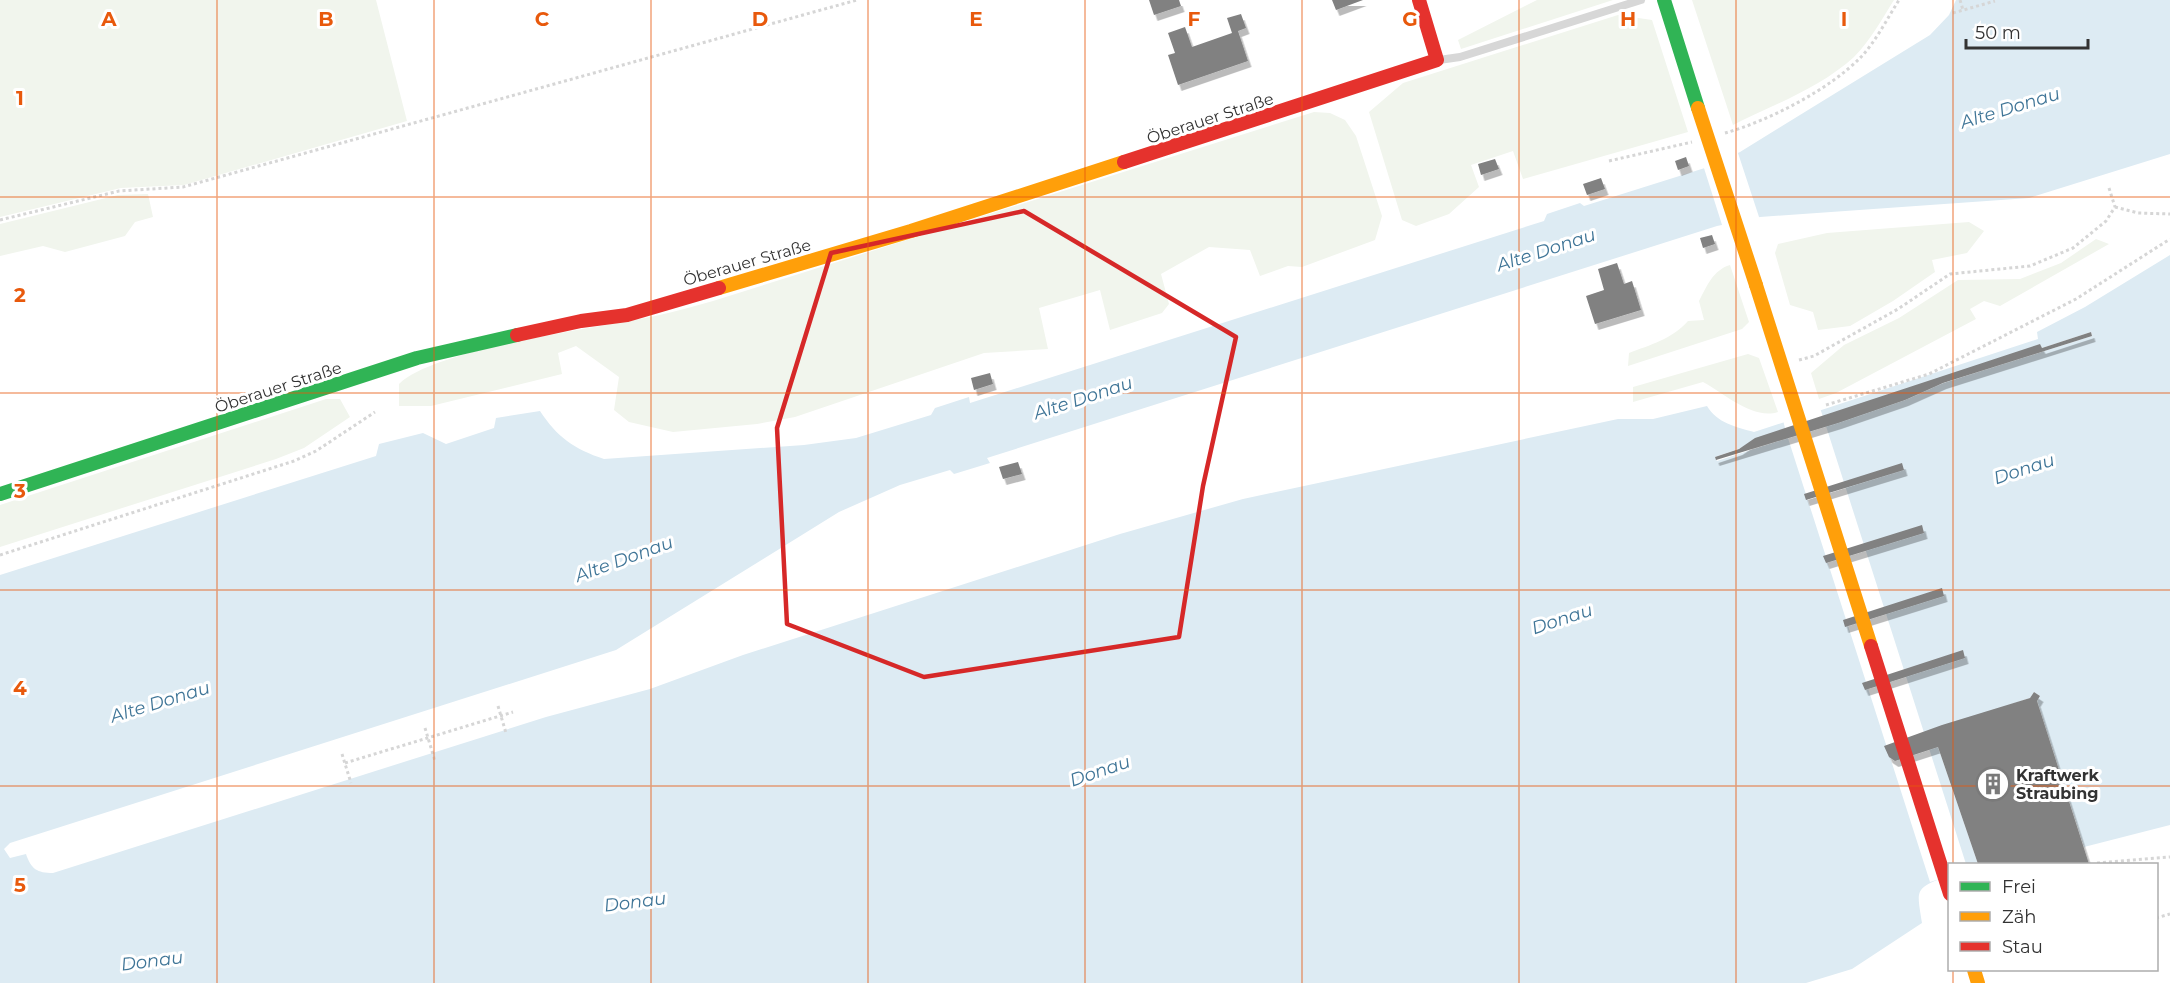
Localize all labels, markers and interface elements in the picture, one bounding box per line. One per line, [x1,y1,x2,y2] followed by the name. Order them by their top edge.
[100,7,117,31] text: A
[318,7,334,31] text: B
[535,7,550,31] text: C
[752,7,768,31] text: D
[969,7,983,31] text: E
[1188,7,1201,31] text: F
[1402,7,1418,31] text: G
[1620,7,1636,31] text: H
[1841,7,1847,31] text: I
[1966,12,2088,50] scale bar
[1975,22,2021,44] text: 50 m
[1957,82,2062,134] water label: Alte Donau
[16,86,24,110] text: 1
[1144,88,1276,148] street label: Öberauer Straße
[1493,224,1598,277] water label: Alte Donau
[681,234,813,290] street label: Öberauer Straße
[14,283,26,307] text: 2
[212,357,344,417] street label: Öberauer Straße
[1030,372,1135,425] water label: Alte Donau
[1991,449,2057,489] water label: Donau
[13,479,26,503] text: 3
[571,531,676,587] water label: Alte Donau
[1529,599,1595,639] water label: Donau
[13,676,27,700] text: 4
[107,676,212,728] water label: Alte Donau
[1067,750,1133,792] water label: Donau
[1975,766,2011,802] building icon: Kraftwerk Straubing
[2016,766,2100,803] place label: Kraftwerk Straubing
[1948,863,2158,971] legend
[14,873,26,897] text: 5
[2002,876,2036,898] text: Frei
[603,887,667,917] water label: Donau
[2002,906,2037,928] text: Zäh
[2002,936,2043,958] text: Stau
[120,946,184,976] water label: Donau

